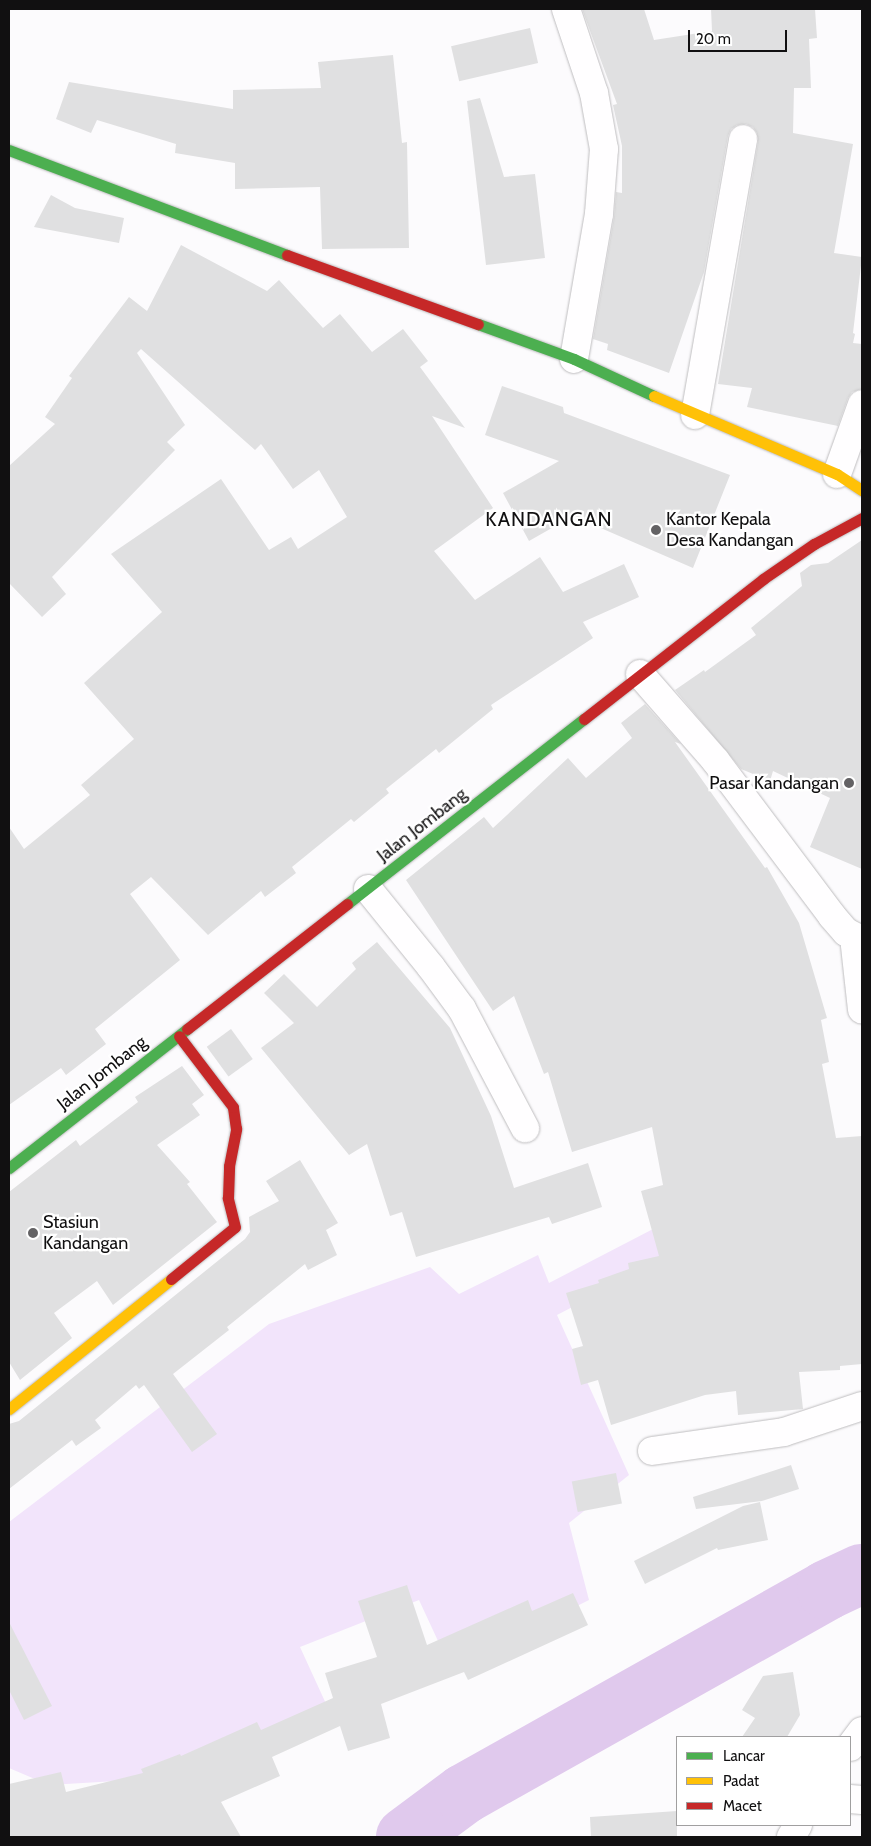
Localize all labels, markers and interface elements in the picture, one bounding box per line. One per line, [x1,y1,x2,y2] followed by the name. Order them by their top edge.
[691,20,790,52] scale bar
[696,30,731,48] text: 20 m
[484,507,614,531] district label: KANDANGAN
[666,509,794,552] place label: Kantor Kepala Desa Kandangan
[650,524,662,536] marker: Kantor Kepala Desa Kandangan
[709,772,839,794] place label: Pasar Kandangan
[843,777,855,789] marker: Pasar Kandangan
[373,783,471,867] street label: Jalan Jombang
[53,1031,151,1115] street label: Jalan Jombang
[43,1212,128,1254] place label: Stasiun Kandangan
[27,1227,39,1239] marker: Stasiun Kandangan
[676,1736,851,1826] legend
[723,1747,765,1765] text: Lancar
[723,1772,759,1790] text: Padat
[723,1797,762,1815] text: Macet

